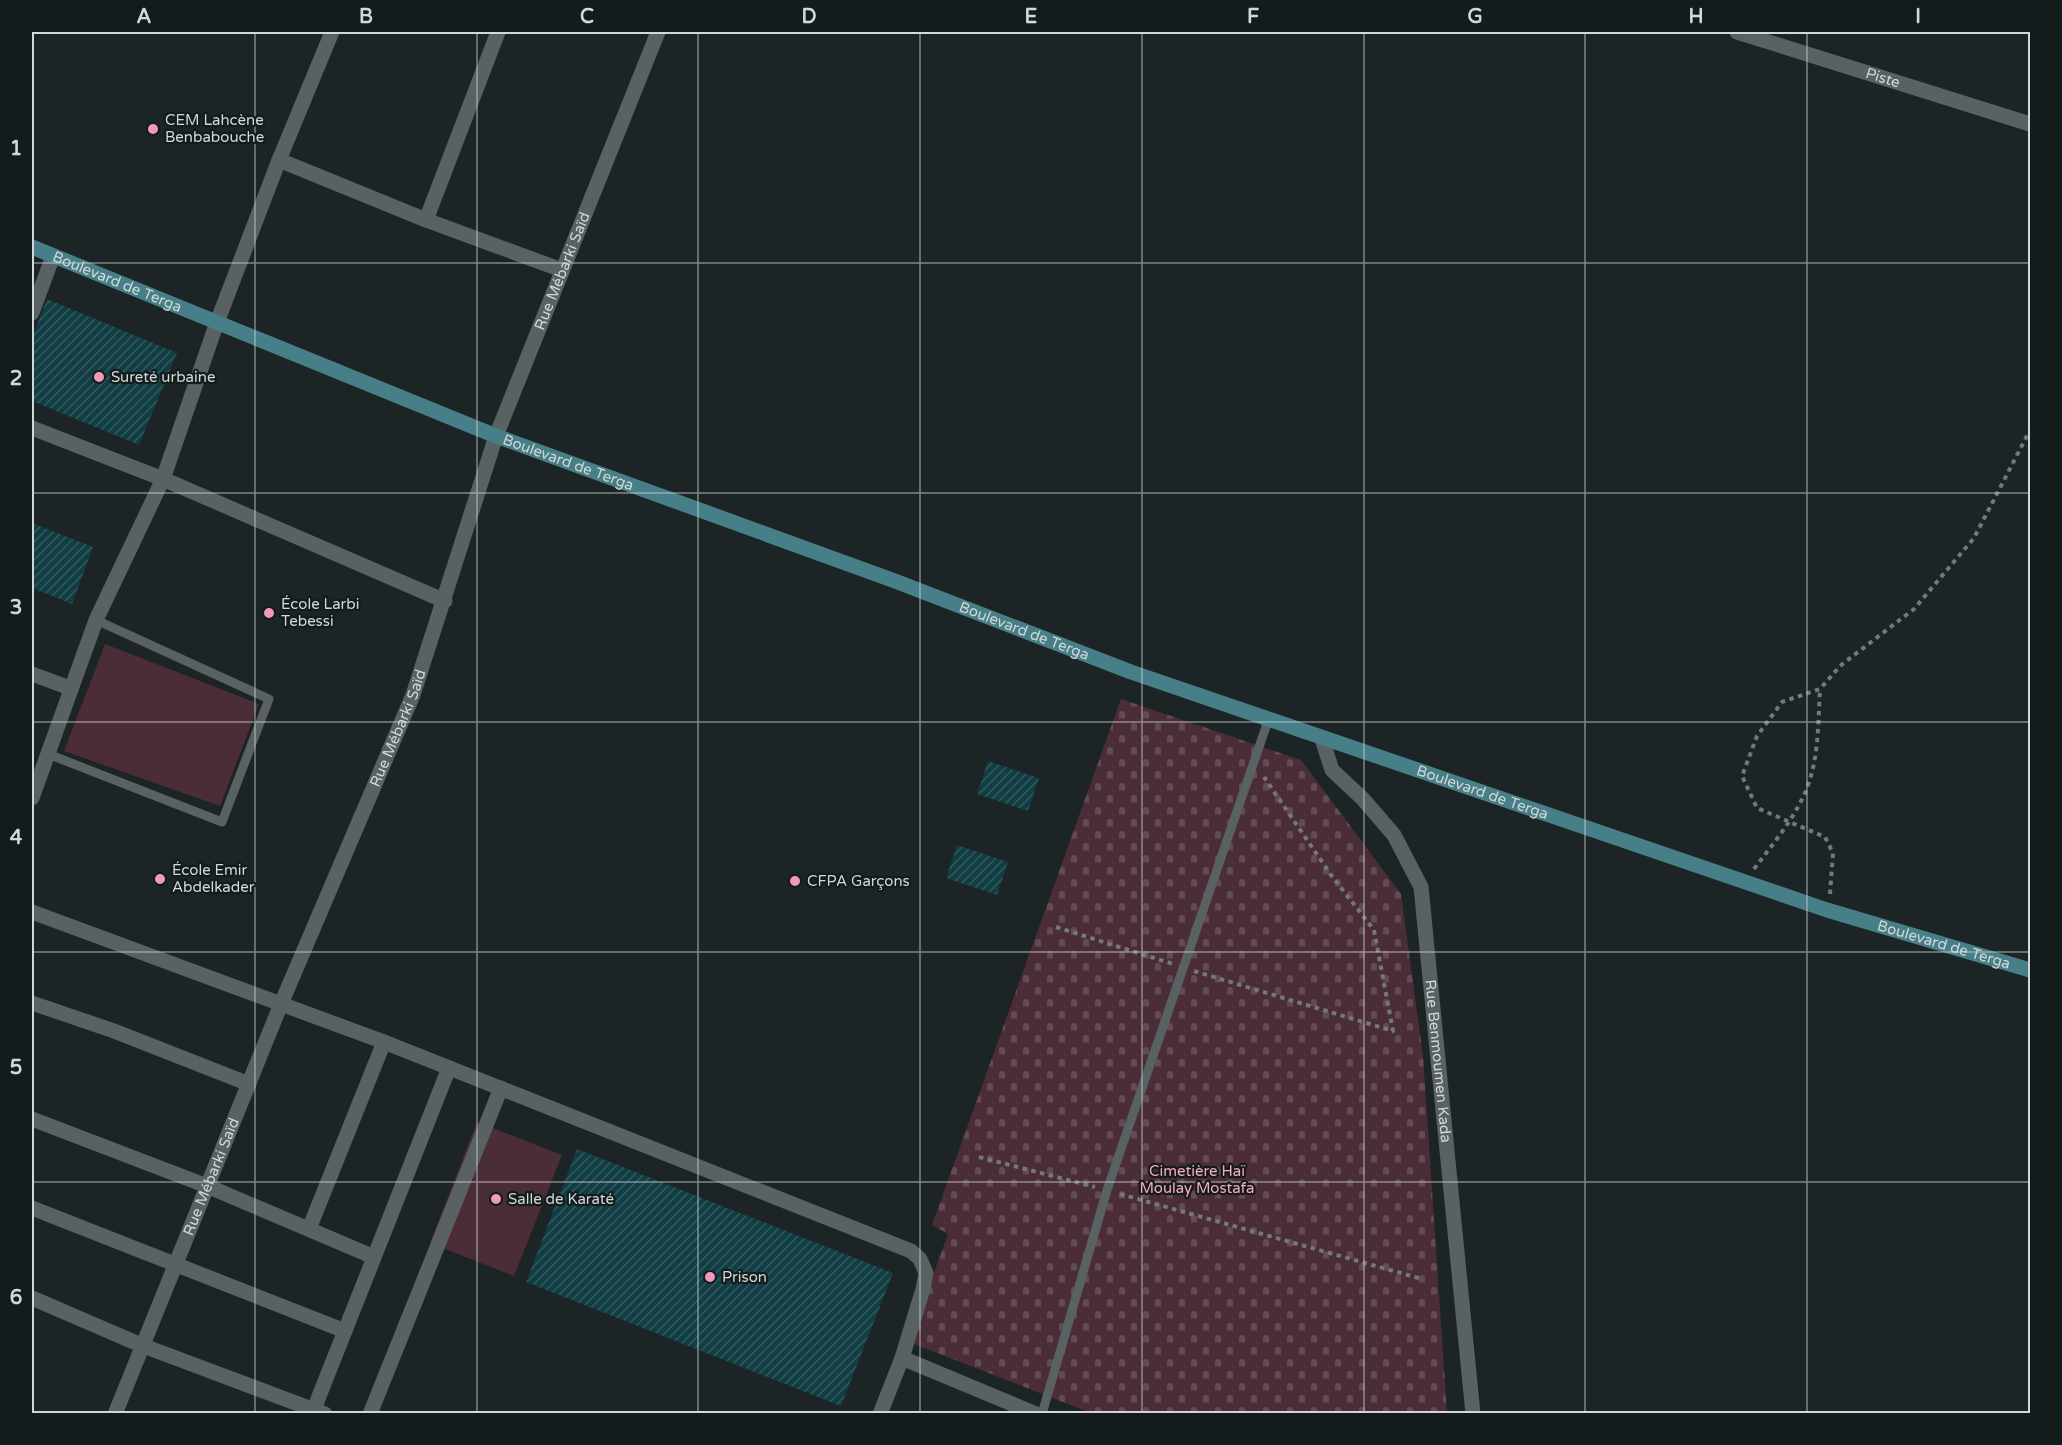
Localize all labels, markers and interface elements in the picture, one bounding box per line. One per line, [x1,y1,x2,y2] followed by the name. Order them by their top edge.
[137,5,152,29] text: A
[359,5,373,29] text: B
[580,5,594,29] text: C
[801,5,817,29] text: D
[1025,5,1038,29] text: E
[1247,5,1259,29] text: F
[1467,5,1483,29] text: G
[1688,5,1704,29] text: H
[1915,5,1921,29] text: I
[1864,64,1902,92] street label: Piste
[165,111,264,146] place label: CEM Lahcène Benbabouche
[146,122,160,136] marker: CEM Lahcène Benbabouche
[10,137,22,161] text: 1
[530,210,594,333] street label: Rue Mébarki Saïd
[50,247,184,316] street label: Boulevard de Terga
[10,367,22,391] text: 2
[111,368,215,386] place label: Sureté urbaine
[92,370,106,384] marker: Sureté urbaine
[500,430,636,494] street label: Boulevard de Terga
[281,595,360,630] place label: École Larbi Tebessi
[10,596,22,620] text: 3
[957,598,1092,664] street label: Boulevard de Terga
[262,606,276,620] marker: École Larbi Tebessi
[366,667,430,790] street label: Rue Mébarki Saïd
[1414,761,1551,823] street label: Boulevard de Terga
[10,826,23,850] text: 4
[172,861,255,896] place label: École Emir Abdelkader
[153,872,167,886] marker: École Emir Abdelkader
[807,872,910,890] place label: CFPA Garçons
[788,874,802,888] marker: CFPA Garçons
[1875,916,2013,973] street label: Boulevard de Terga
[1421,979,1455,1144] street label: Rue Benmoumen Kada
[10,1056,22,1080] text: 5
[179,1115,243,1238] street label: Rue Mébarki Saïd
[1140,1162,1254,1197] park label: Cimetière Haï Moulay Mostafa
[508,1190,614,1208] place label: Salle de Karaté
[489,1192,503,1206] marker: Salle de Karaté
[722,1268,767,1286] place label: Prison
[703,1270,717,1284] marker: Prison
[10,1286,22,1310] text: 6

